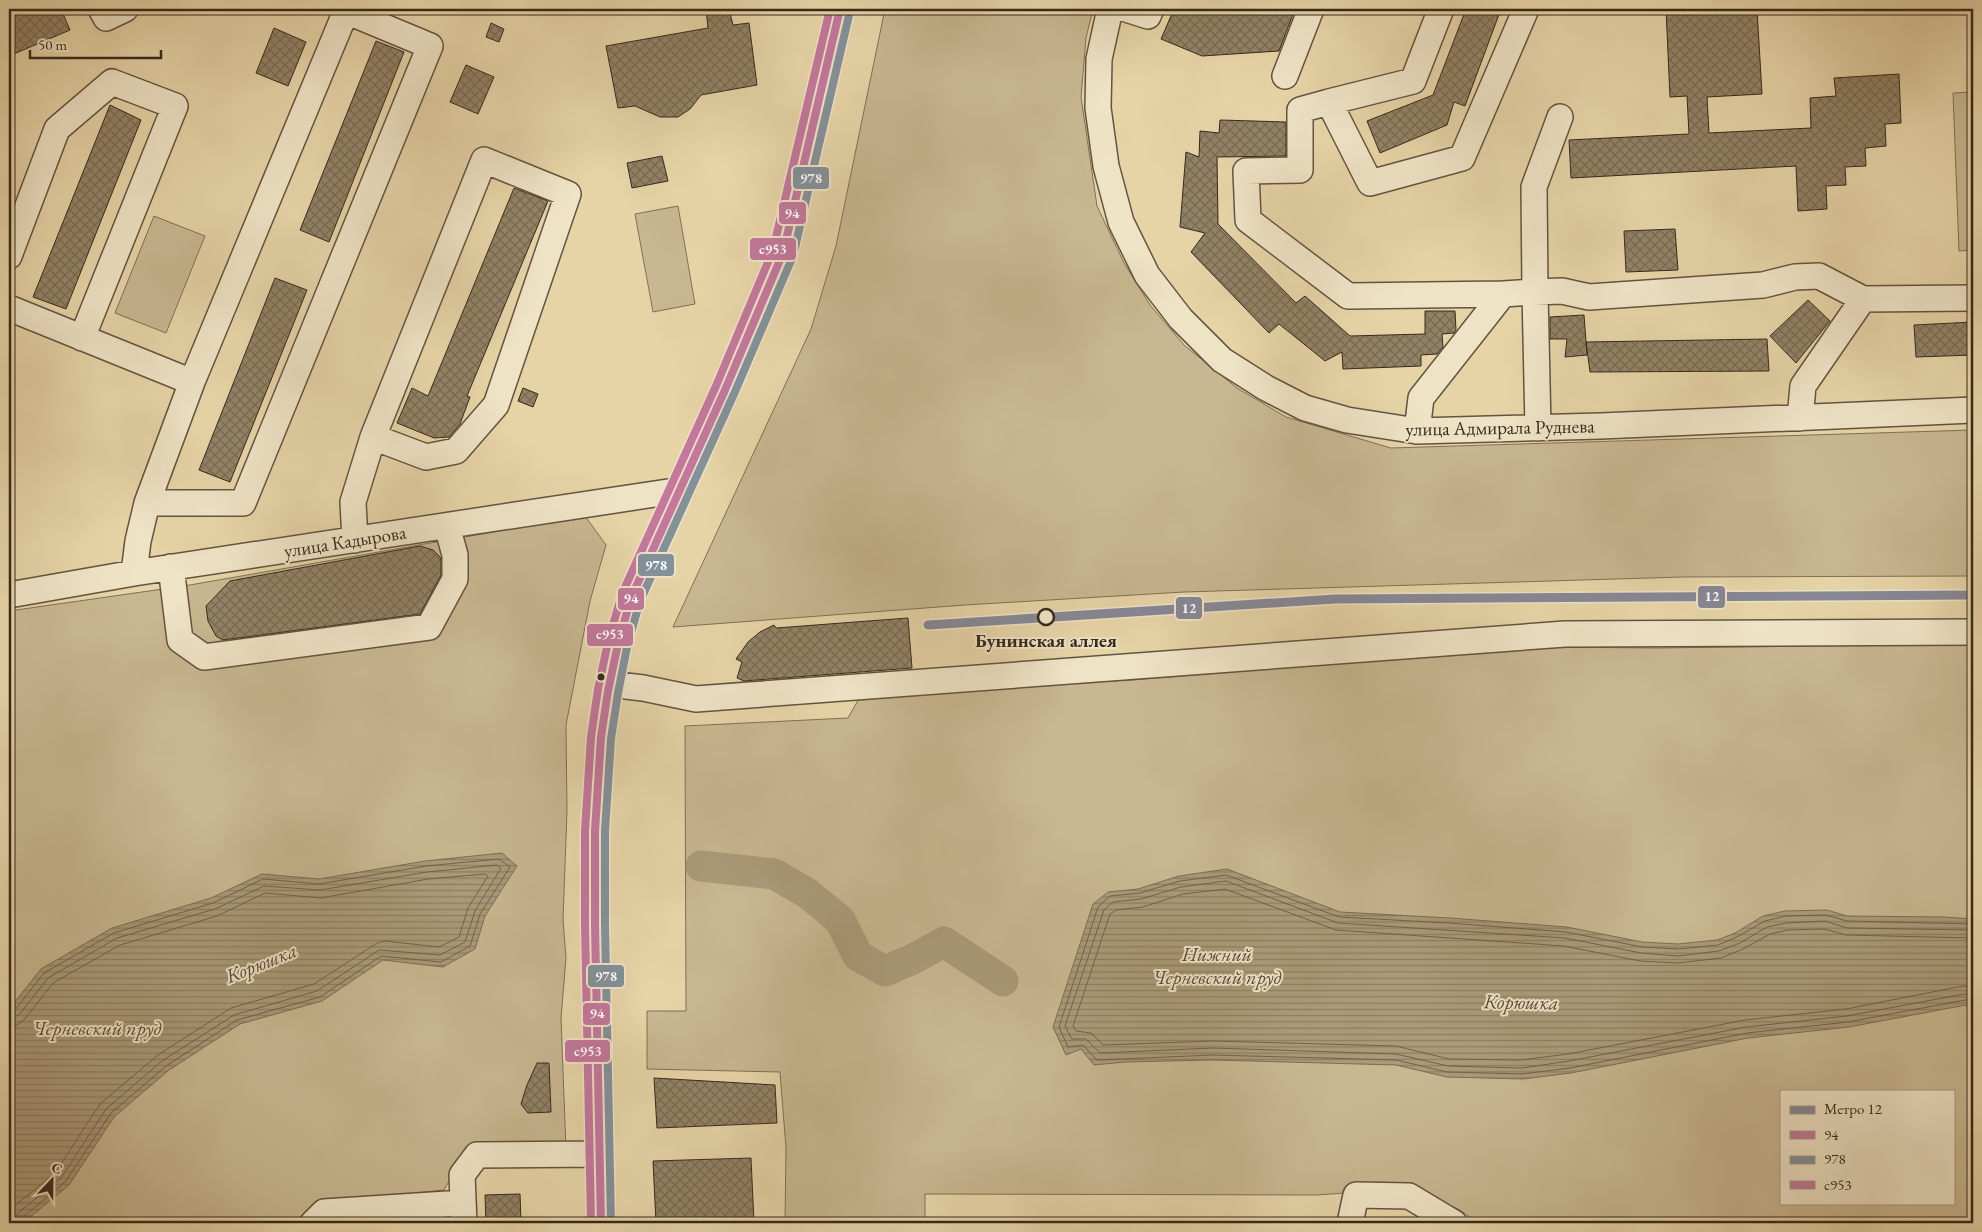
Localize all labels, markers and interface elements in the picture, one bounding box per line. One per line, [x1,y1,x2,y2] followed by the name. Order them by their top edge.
[30,28,161,60] scale bar
[38,35,67,54] text: 50 m
[792,166,830,190] line badge: 978
[800,169,822,187] text: 978
[778,201,807,225] line badge: 94
[785,204,800,222] text: 94
[749,237,797,261] line badge: с953
[759,240,787,258] text: с953
[1405,413,1595,442] street label: улица Адмирала Руднева
[282,519,408,563] street label: улица Кадырова
[637,553,675,577] line badge: 978
[645,556,667,574] text: 978
[1697,585,1726,609] line badge: 12
[617,587,645,611] line badge: 94
[1705,587,1720,605] text: 12
[624,589,639,607] text: 94
[1175,596,1203,620] line badge: 12
[1182,599,1197,617] text: 12
[1037,608,1055,626] marker: Бунинская аллея
[586,623,634,647] line badge: с953
[596,625,624,643] text: с953
[975,628,1117,653] place label: Бунинская аллея
[596,672,606,682] unlabelled marker
[221,937,301,989] water label: Корюшка
[1152,941,1282,990] water label: Нижний Черневский пруд
[587,964,625,988] line badge: 978
[595,967,617,985] text: 978
[1482,988,1559,1016] water label: Корюшка
[582,1002,611,1026] line badge: 94
[590,1004,605,1022] text: 94
[32,1015,162,1041] water label: Черневский пруд
[564,1039,611,1063] line badge: с953
[574,1042,602,1060] text: с953
[1780,1090,1954,1204] legend
[1824,1099,1883,1118] text: Метро 12
[1824,1125,1839,1144] text: 94
[1824,1149,1846,1168] text: 978
[28,1154,78,1204] north arrow
[49,1158,65,1178] text: С
[1824,1175,1852,1194] text: с953

